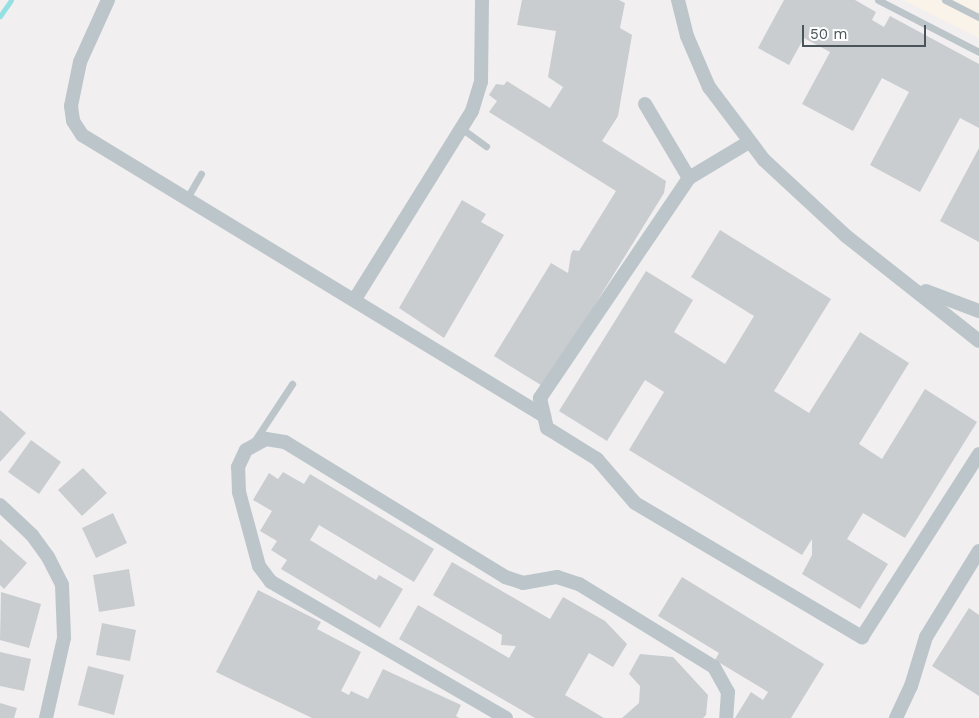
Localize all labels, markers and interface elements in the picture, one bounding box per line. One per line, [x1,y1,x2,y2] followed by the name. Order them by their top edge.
[804,15,928,47] scale bar
[810,25,847,43] text: 50 m

